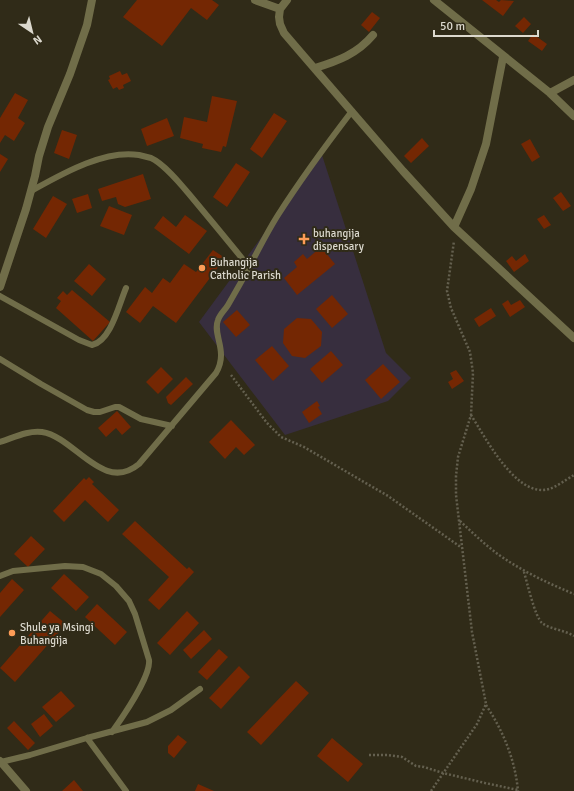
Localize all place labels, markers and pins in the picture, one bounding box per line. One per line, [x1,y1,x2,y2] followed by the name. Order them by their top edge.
[313,227,365,253] place label: buhangija dispensary
[298,233,310,245] marker: buhangija dispensary
[210,256,281,282] place label: Buhangija Catholic Parish
[197,263,207,273] marker: Buhangija Catholic Parish
[20,621,94,647] place label: Shule ya Msingi Buhangija
[7,628,17,638] marker: Shule ya Msingi Buhangija

